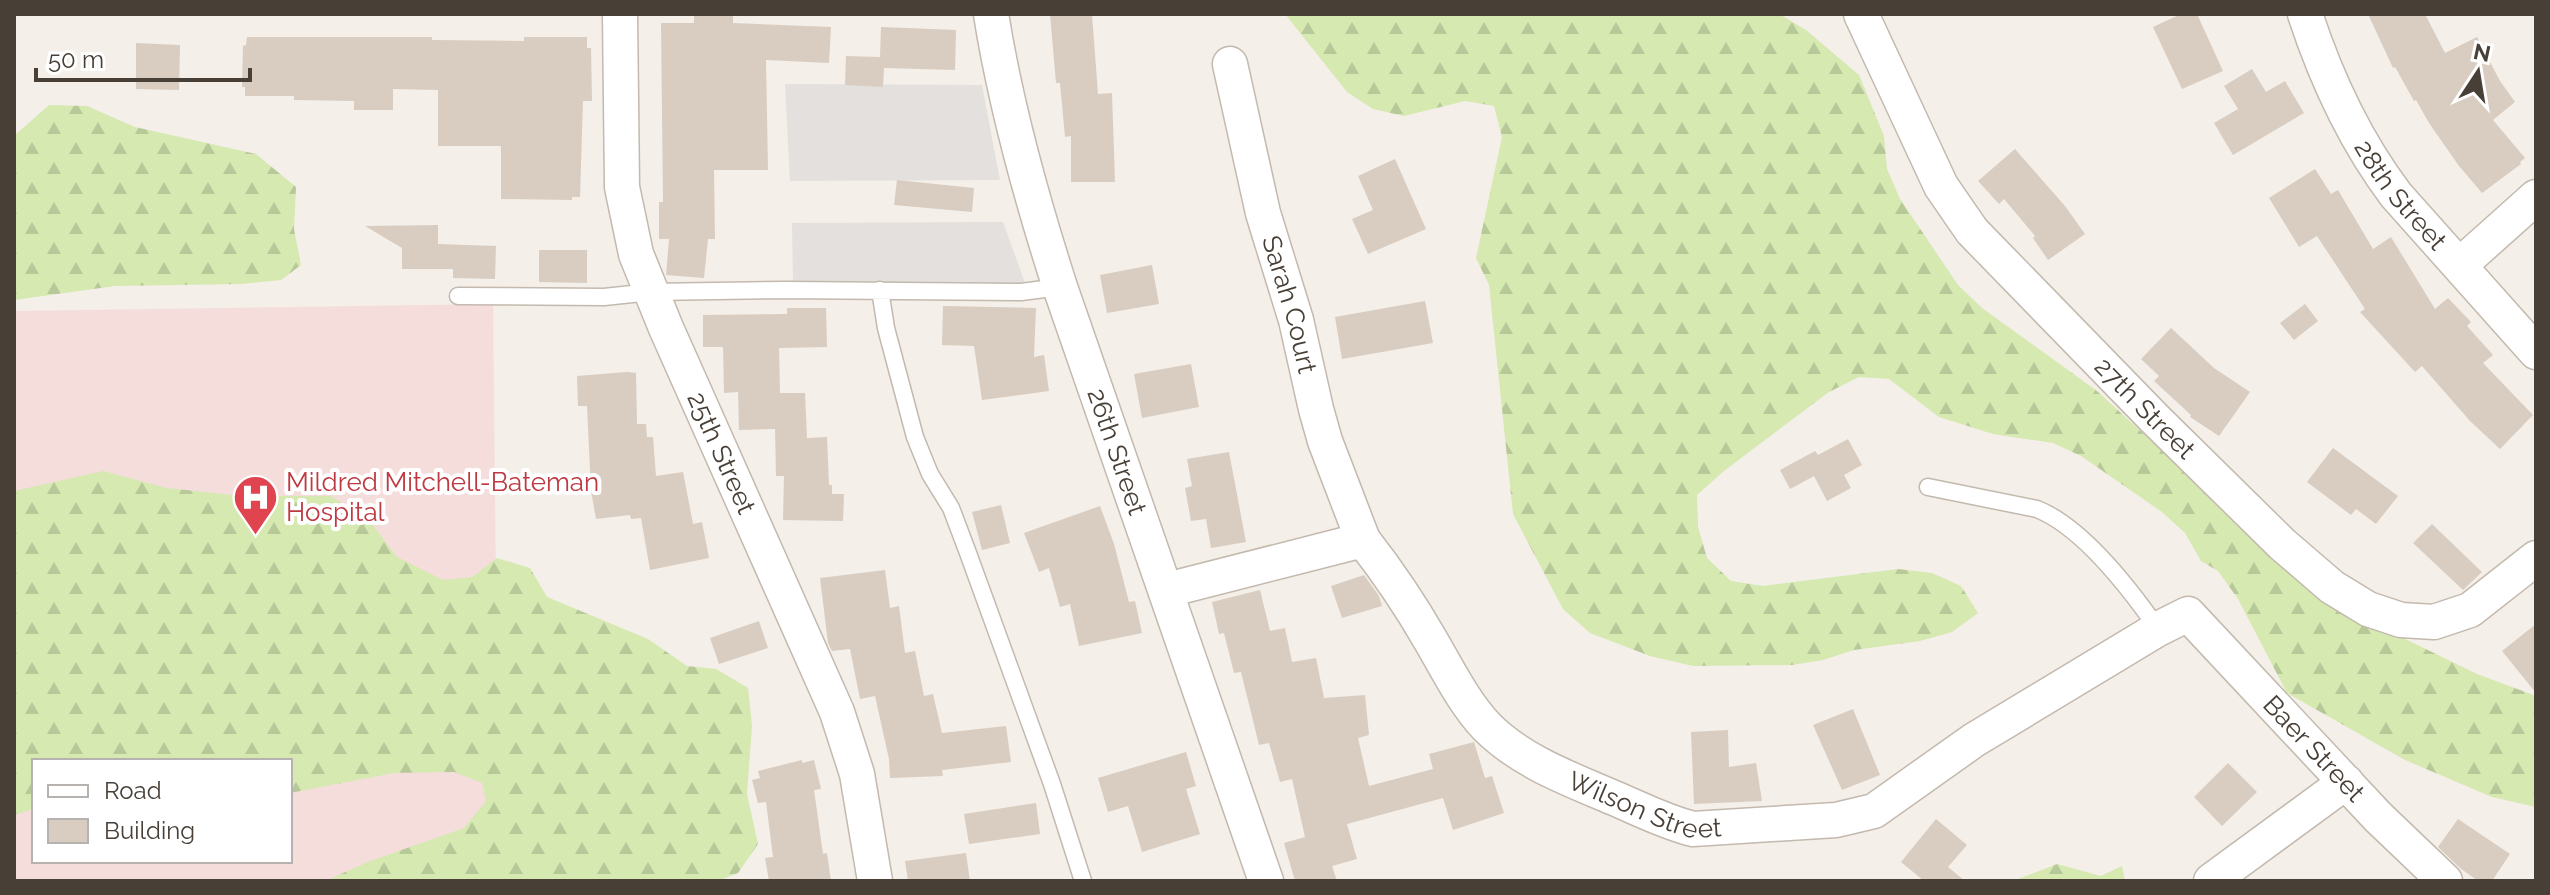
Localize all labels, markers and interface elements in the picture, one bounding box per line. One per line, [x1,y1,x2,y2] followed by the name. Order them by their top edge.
[36,32,250,82] scale bar
[2438,32,2518,112] north arrow
[2471,38,2493,67] text: N
[48,45,104,74] text: 50 m
[2348,135,2453,256] street label: 28th Street
[1256,232,1323,376] street label: Sarah Court
[2089,351,2202,465] street label: 27th Street
[1081,384,1153,519] street label: 26th Street
[681,387,762,519] street label: 25th Street
[286,467,599,527] place label: Mildred Mitchell-Bateman Hospital
[231,473,279,536] hospital icon: Mildred Mitchell-Bateman Hospital
[2257,689,2371,808] street label: Baer Street
[32,759,292,863] legend
[1564,765,1723,845] street label: Wilson Street
[104,776,162,805] text: Road
[104,816,195,845] text: Building

